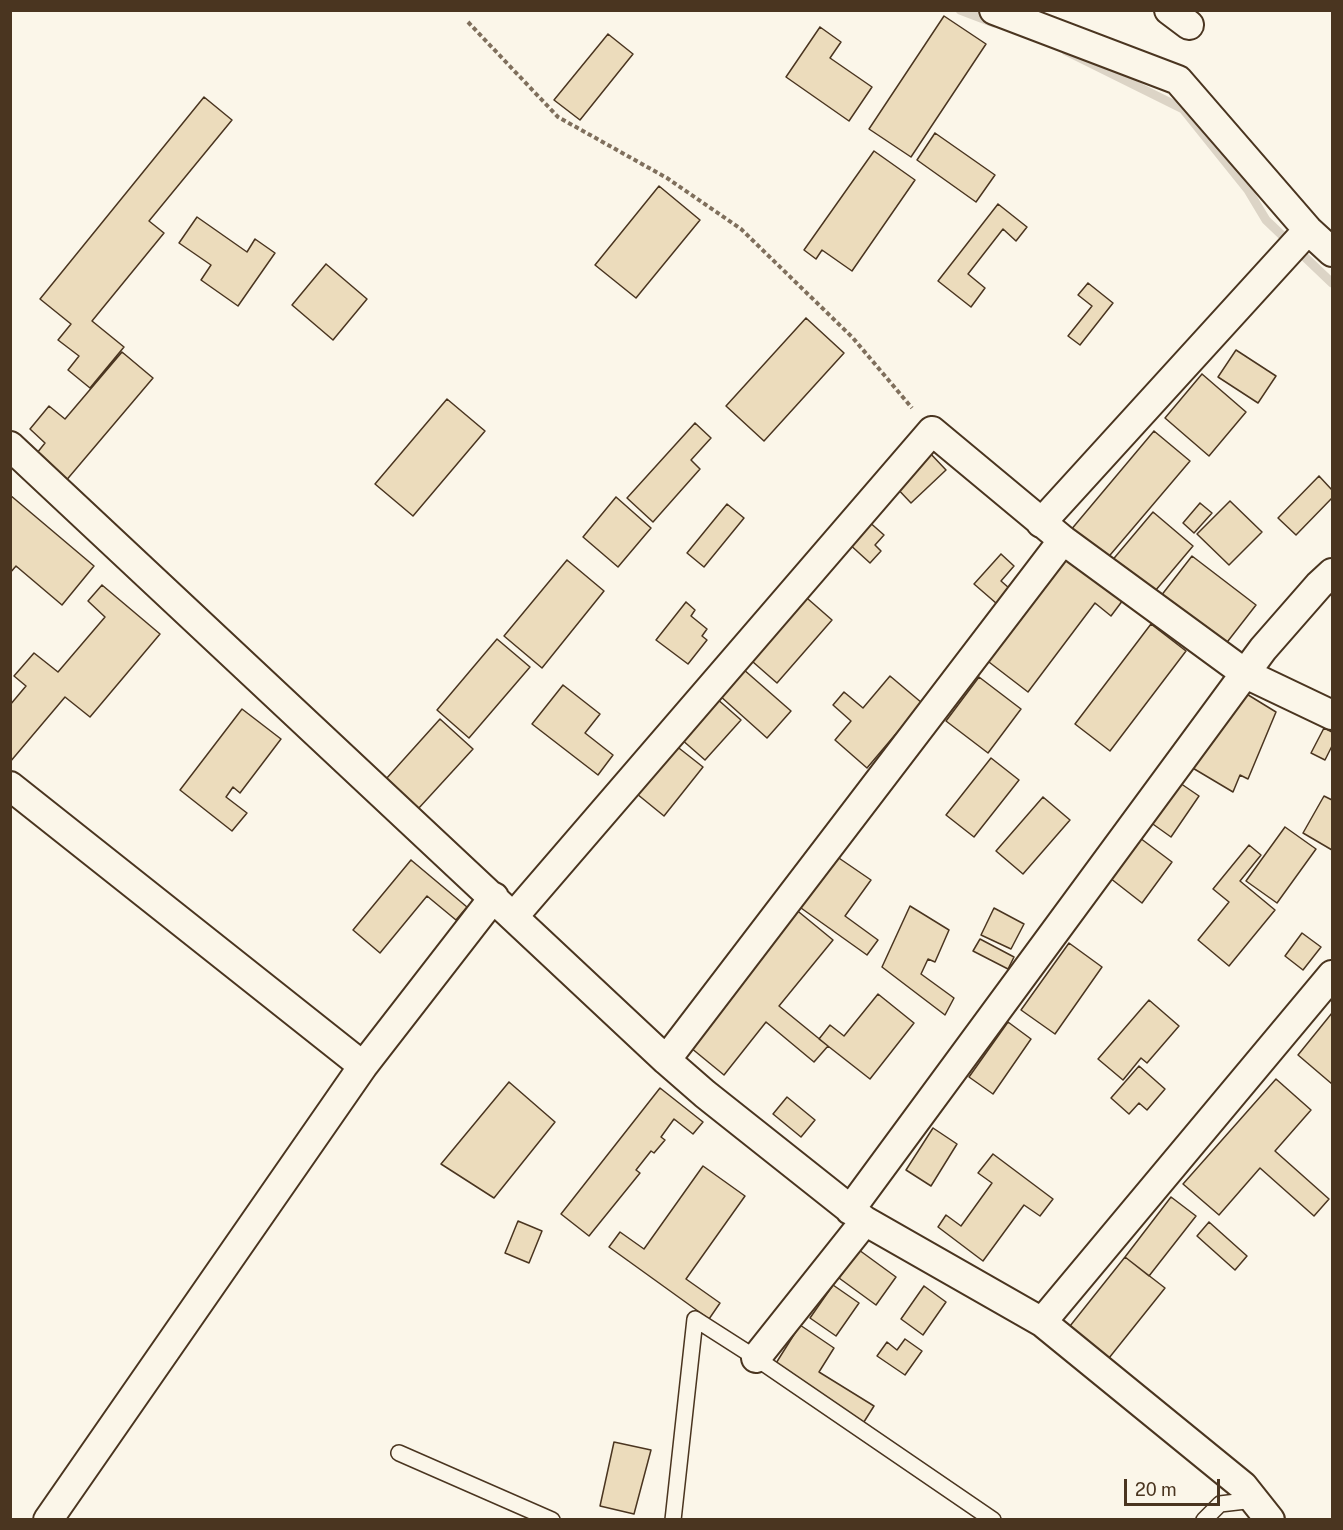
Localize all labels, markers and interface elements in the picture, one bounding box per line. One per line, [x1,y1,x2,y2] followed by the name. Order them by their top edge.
[1127,1467,1223,1505] scale bar
[1135,1479,1177,1500] text: 20 m

